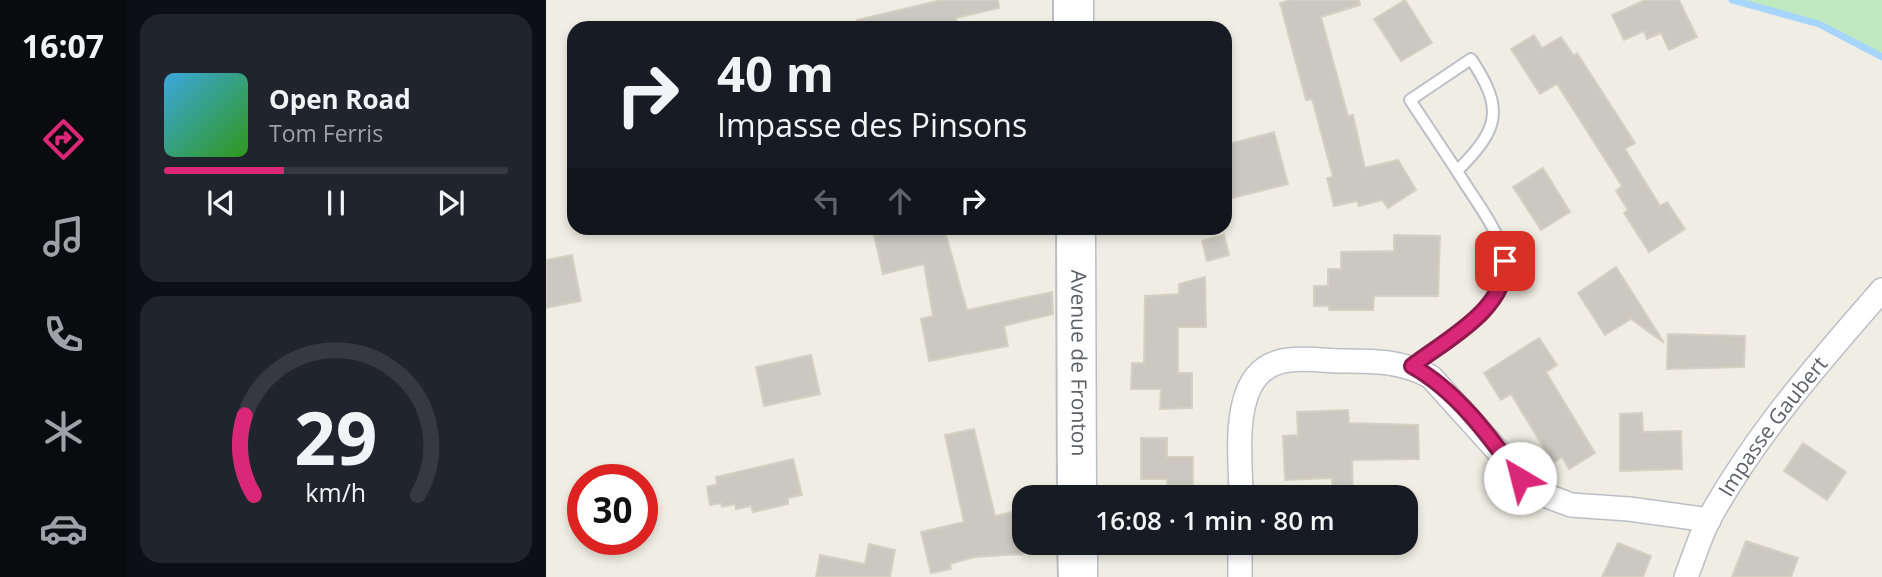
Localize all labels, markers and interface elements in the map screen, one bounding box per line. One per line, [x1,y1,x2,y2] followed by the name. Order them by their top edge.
[22,24,104,67] text: 16:07
[717,40,834,106] text: 40 m
[602,49,693,140] icon: right
[269,81,411,117] text: Open Road
[717,103,1027,146] text: Impasse des Pinsons
[39,115,88,164] icon: directions
[269,117,383,149] text: Tom Ferris
[808,182,846,220] icon: left
[881,182,919,220] icon: ahead
[954,182,992,220] icon: right
[202,184,240,222] icon: previous
[317,184,355,222] icon: pause
[432,184,470,222] icon: next
[39,212,88,261] icon: music
[1475,231,1535,291] pin
[1486,242,1524,280] icon: arrive
[1065,270,1094,456] street label: Avenue de Fronton
[39,310,88,359] icon: phone
[1711,350,1833,501] street label: Impasse Gaubert
[294,388,378,487] text: 29
[39,407,88,456] icon: climate
[1483,441,1557,515] position arrow
[567,464,658,555] speed limit sign: 30
[306,475,366,509] text: km/h
[1095,502,1335,538] text: 16:08 · 1 min · 80 m
[39,504,88,553] icon: car

